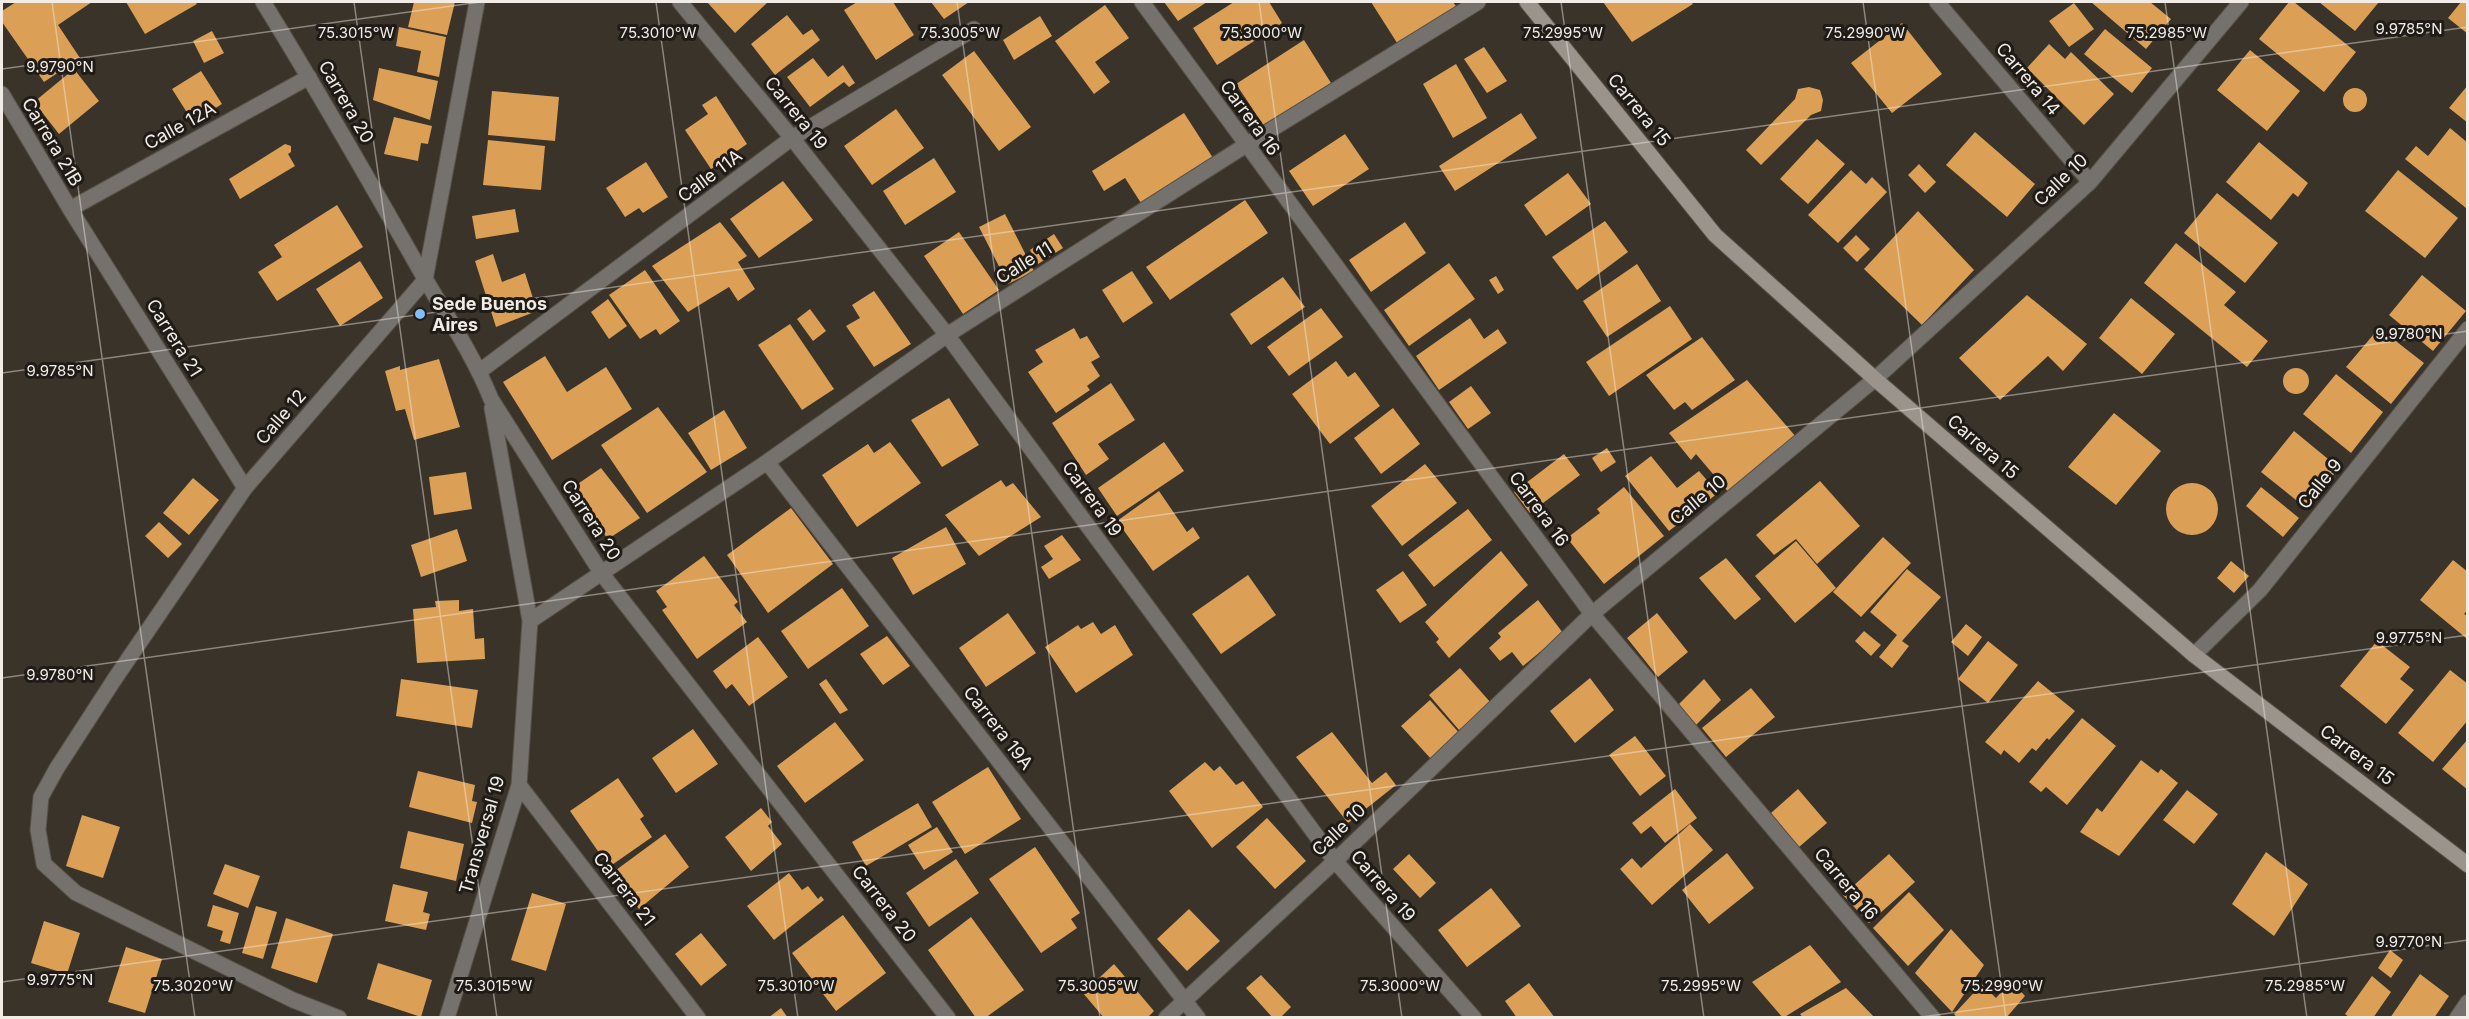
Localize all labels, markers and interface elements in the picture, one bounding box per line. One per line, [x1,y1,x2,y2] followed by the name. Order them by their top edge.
[2376,19,2442,38] text: 9.9785°N
[318,23,394,42] text: 75.3015°W
[620,23,697,42] text: 75.3010°W
[920,23,1000,42] text: 75.3005°W
[1222,23,1302,42] text: 75.3000°W
[1523,23,1603,42] text: 75.2995°W
[1825,23,1905,42] text: 75.2990°W
[2127,23,2207,42] text: 75.2985°W
[1992,38,2065,119] street label: Carrera 14
[26,57,94,76] text: 9.9790°N
[314,57,378,147] street label: Carrera 20
[1604,69,1675,150] street label: Carrera 15
[761,72,832,153] street label: Carrera 19
[1216,76,1285,159] street label: Carrera 16
[18,94,87,190] street label: Carrera 21B
[140,97,219,154] street label: Calle 12A
[674,145,746,206] street label: Calle 11A
[2030,149,2092,210] street label: Calle 10
[992,237,1056,288] street label: Calle 11
[432,293,547,335] place label: Sede Buenos Aires
[142,295,207,380] street label: Carrera 21
[413,307,427,321] marker: Sede Buenos Aires
[2375,324,2443,343] text: 9.9780°N
[27,361,93,380] text: 9.9785°N
[251,385,310,448] street label: Calle 12
[1943,410,2023,483] street label: Carrera 15
[2293,454,2346,513] street label: Calle 9
[1058,457,1127,540] street label: Carrera 19
[1505,467,1574,550] street label: Carrera 16
[1666,470,1730,529] street label: Calle 10
[558,476,625,564] street label: Carrera 20
[2376,628,2442,647] text: 9.9775°N
[26,665,94,684] text: 9.9780°N
[959,682,1037,774] street label: Carrera 19A
[2316,720,2399,789] street label: Carrera 15
[455,773,508,896] street label: Transversal 19
[1308,799,1370,860] street label: Calle 10
[1810,843,1883,924] street label: Carrera 16
[1347,846,1420,926] street label: Carrera 19
[589,848,660,930] street label: Carrera 21
[848,861,921,946] street label: Carrera 20
[2376,932,2442,951] text: 9.9770°N
[27,970,93,989] text: 9.9775°N
[153,976,233,995] text: 75.3020°W
[456,976,532,995] text: 75.3015°W
[758,976,835,995] text: 75.3010°W
[1058,976,1138,995] text: 75.3005°W
[1360,976,1440,995] text: 75.3000°W
[1661,976,1741,995] text: 75.2995°W
[1963,976,2043,995] text: 75.2990°W
[2265,976,2345,995] text: 75.2985°W

